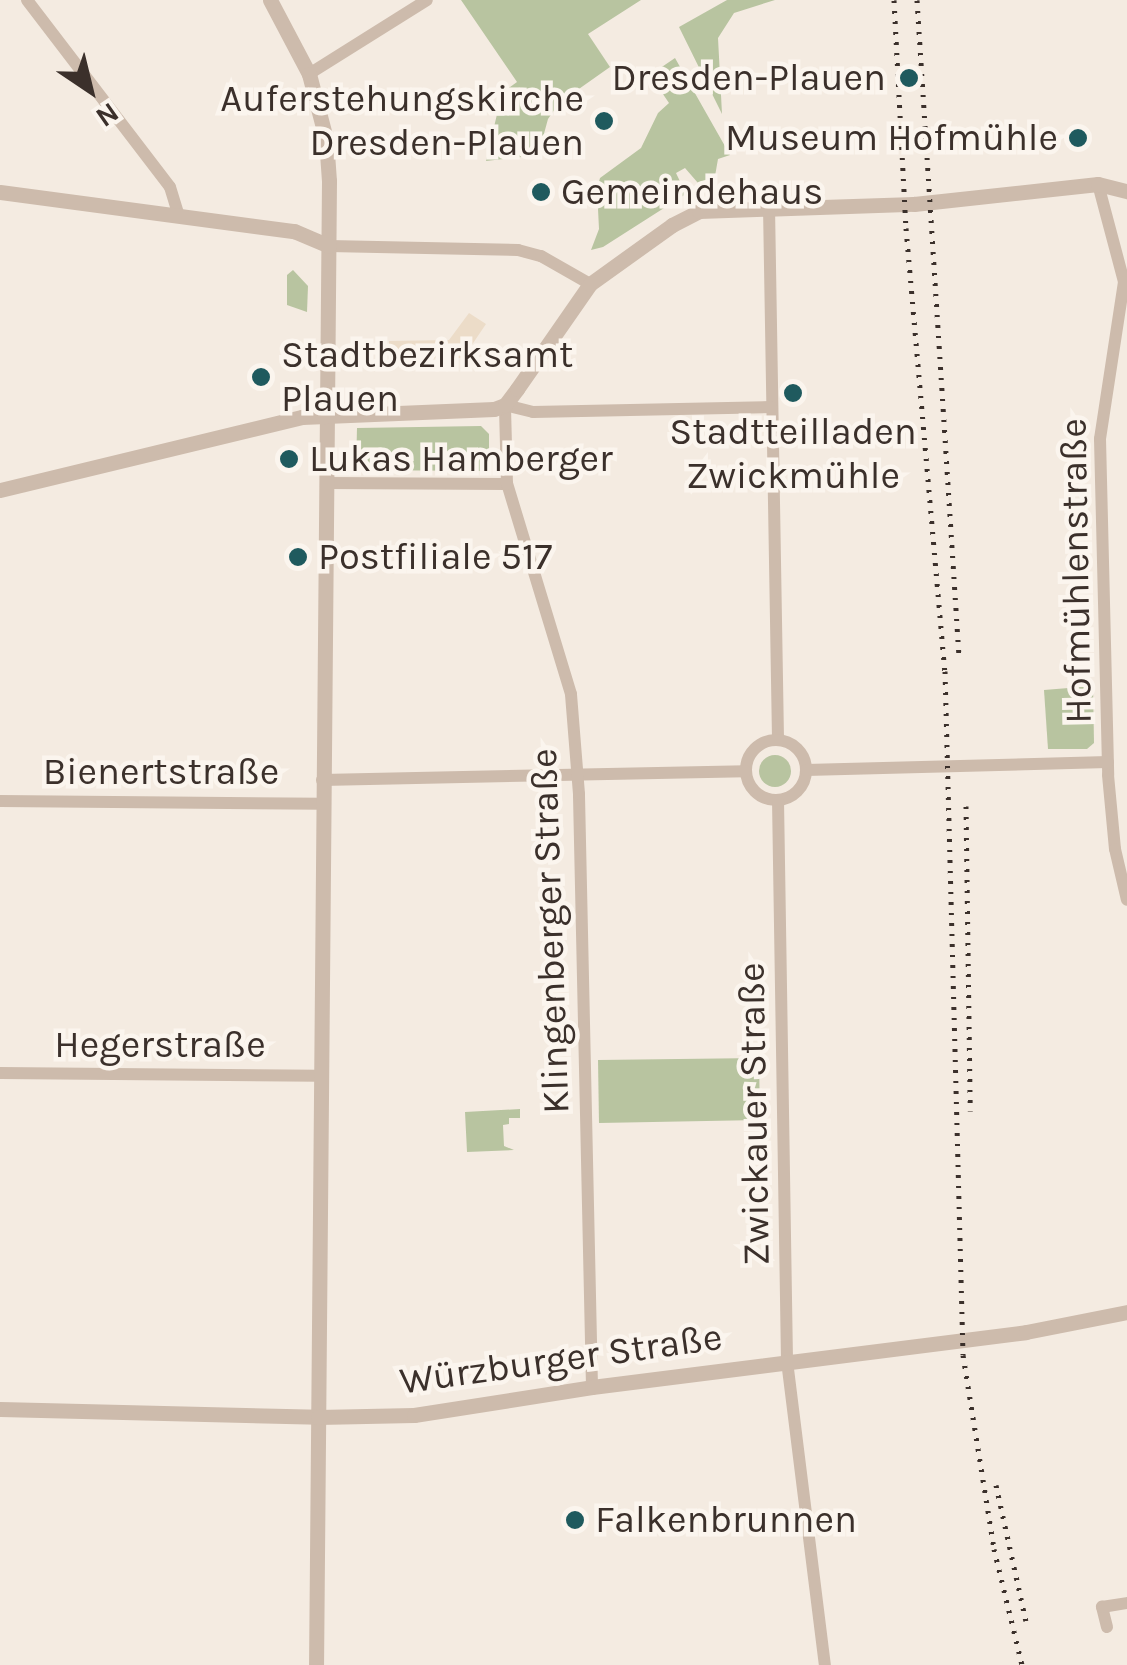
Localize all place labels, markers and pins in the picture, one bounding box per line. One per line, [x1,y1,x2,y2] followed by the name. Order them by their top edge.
[611,55,886,101] place label: Dresden-Plauen
[896,65,922,91] marker: Dresden-Plauen
[220,76,584,165] place label: Auferstehungskirche Dresden-Plauen
[593,110,615,132] marker: Auferstehungskirche Dresden-Plauen
[725,115,1058,161] place label: Museum Hofmühle
[1067,127,1089,149] marker: Museum Hofmühle
[561,169,823,215] place label: Gemeindehaus
[530,181,552,203] marker: Gemeindehaus
[281,332,573,422] place label: Stadtbezirksamt Plauen
[250,366,272,388] marker: Stadtbezirksamt Plauen
[782,382,804,404] marker: Stadtteilladen Zwickmühle
[669,409,917,498] place label: Stadtteilladen Zwickmühle
[309,436,613,482] place label: Lukas Hamberger
[278,448,300,470] marker: Lukas Hamberger
[318,534,552,580] place label: Postfiliale 517
[287,546,309,568] marker: Postfiliale 517
[595,1497,857,1543] place label: Falkenbrunnen
[564,1509,586,1531] marker: Falkenbrunnen

